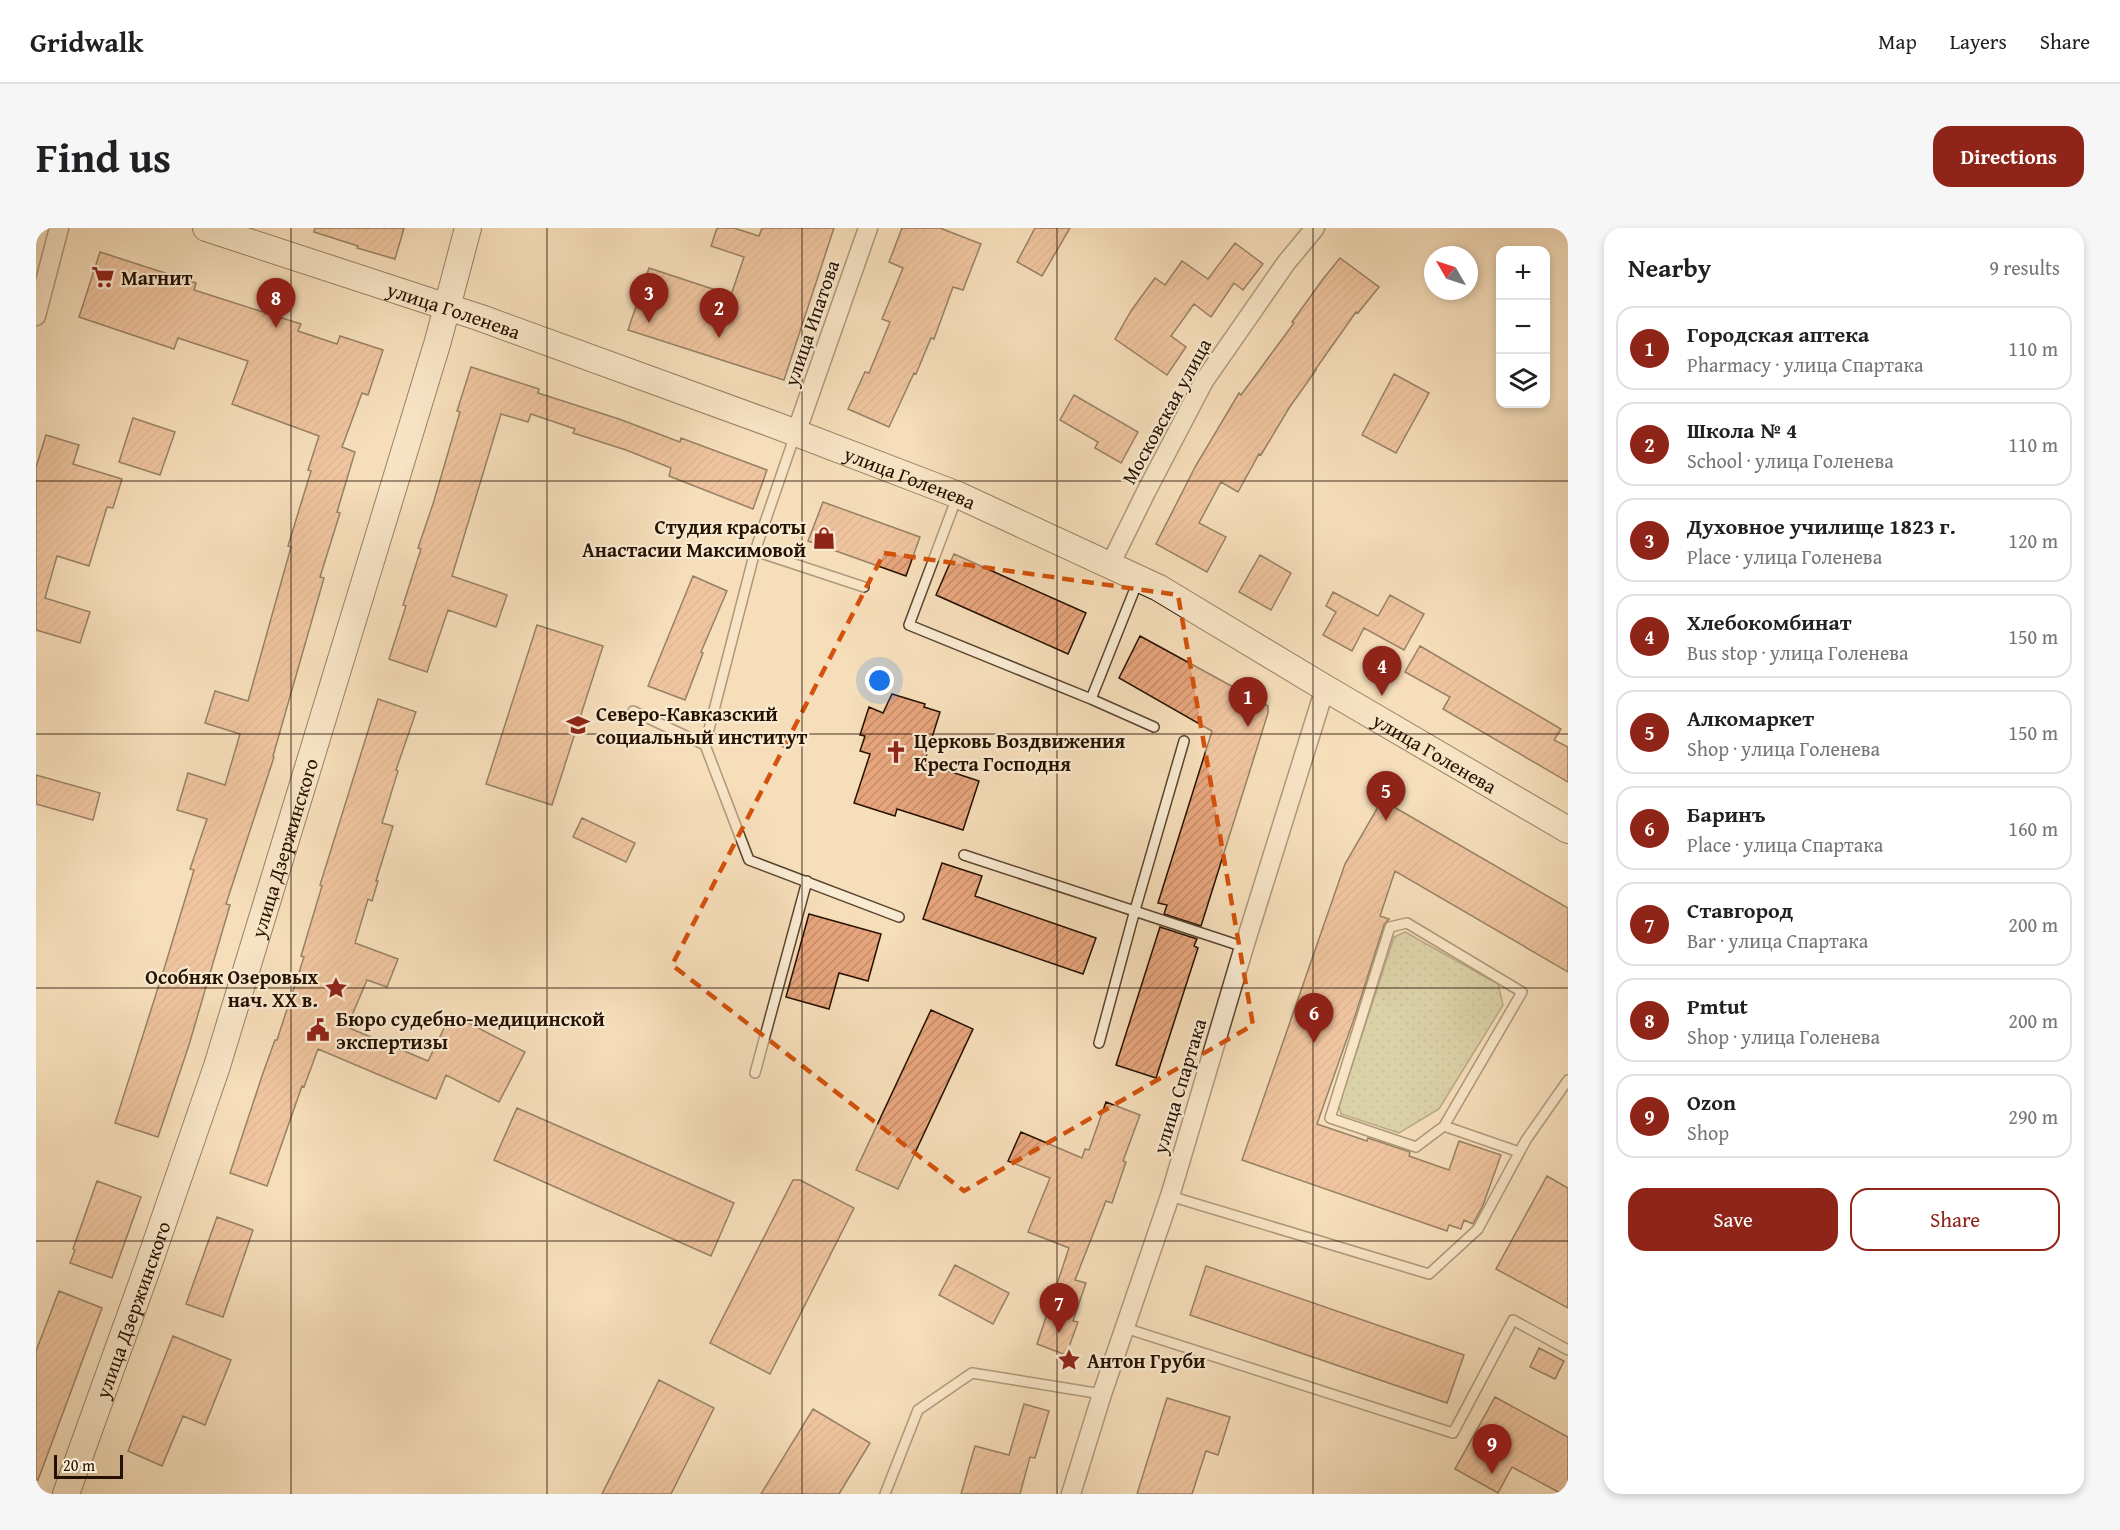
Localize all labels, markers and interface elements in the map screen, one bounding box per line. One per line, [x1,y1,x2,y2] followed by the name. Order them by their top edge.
[30,21,143,62] text: Gridwalk
[1878,26,1917,57] text: Map
[1950,26,2007,57] text: Layers
[2040,26,2090,57] text: Share
[36,126,171,187] text: Find us
[1933,126,2084,187] button: Directions
[1424,246,1478,300] north arrow
[1496,246,1550,408] map controls
[1496,246,1550,300] button: +
[1628,248,1711,287] text: Nearby
[1989,253,2060,282] text: 9 results
[776,256,846,391] street label: улица Ипатова
[121,263,193,292] place label: Магнит
[90,264,116,290] supermarket icon: Магнит
[383,273,525,346] street label: улица Голенева
[630,274,668,323] pin: 3
[256,279,296,328] pin: 8
[700,288,738,338] pin: 2
[1496,300,1550,354] button: −
[1687,318,1869,350] text: Городская аптека
[1114,332,1218,489] street label: Московская улица
[1644,334,1655,363] text: 1
[2008,334,2058,363] text: 110 m
[1687,350,1923,379] text: Pharmacy · улица Спартака
[1496,354,1550,408] button: layers
[1687,414,1797,446] text: Школа № 4
[1644,430,1655,459] text: 2
[2008,430,2058,459] text: 110 m
[839,438,981,516] street label: улица Голенева
[1687,446,1894,475] text: School · улица Голенева
[1687,510,1956,542] text: Духовное училище 1823 г.
[582,512,807,564] place label: Студия красоты Анастасии Максимовой
[811,525,837,551] shop icon: Студия красоты Анастасии Максимовой
[1644,526,1655,555] text: 3
[2008,526,2058,555] text: 120 m
[1687,542,1882,571] text: Place · улица Голенева
[1687,606,1852,638] text: Хлебокомбинат
[1644,622,1655,651] text: 4
[2008,622,2058,651] text: 150 m
[1687,638,1909,667] text: Bus stop · улица Голенева
[1362,646,1402,696] pin: 4
[865,666,894,695] your location
[1228,678,1268,727] pin: 1
[596,699,808,751] place label: Северо-Кавказский социальный институт
[1687,702,1814,734] text: Алкомаркет
[1367,704,1503,800] street label: улица Голенева
[565,712,591,738] school or university icon: Северо-Кавказский социальный институт
[1644,718,1655,747] text: 5
[2008,718,2058,747] text: 150 m
[914,726,1126,778] place label: Церковь Воздвижения Креста Господня
[1687,734,1880,763] text: Shop · улица Голенева
[883,739,909,765] church icon: Церковь Воздвижения Креста Господня
[242,754,325,942] street label: улица Дзержинского
[1366,772,1406,821] pin: 5
[1687,798,1766,830] text: Баринъ
[1644,814,1655,843] text: 6
[2008,814,2058,843] text: 160 m
[1687,830,1883,859] text: Place · улица Спартака
[1687,894,1793,926] text: Ставгород
[1644,910,1655,939] text: 7
[2008,910,2058,939] text: 200 m
[1687,926,1868,955] text: Bar · улица Спартака
[145,962,318,1014] place label: Особняк Озеровых нач. ХХ в.
[323,975,349,1001] place icon: Особняк Озеровых нач. ХХ в.
[1687,990,1748,1022] text: Pmtut
[1294,994,1334,1043] pin: 6
[336,1004,605,1056] place label: Бюро судебно-медицинской экспертизы
[1644,1006,1655,1035] text: 8
[2008,1006,2058,1035] text: 200 m
[1144,1014,1213,1158] street label: улица Спартака
[305,1017,331,1043] public building icon: Бюро судебно-медицинской экспертизы
[1687,1022,1880,1051] text: Shop · улица Голенева
[1687,1086,1736,1118] text: Ozon
[1644,1102,1655,1131] text: 9
[2008,1102,2058,1131] text: 290 m
[1687,1118,1729,1147] text: Shop
[1628,1188,1838,1251] button: Save
[1850,1188,2060,1251] button: Share
[87,1217,177,1403] street label: улица Дзержинского
[1040,1284,1078,1333] pin: 7
[1087,1346,1206,1375] place label: Антон Груби
[1056,1347,1082,1373] place icon: Антон Груби
[1472,1424,1512,1474] pin: 9
[54,1452,123,1480] scale bar
[63,1453,95,1477] text: 20 m

